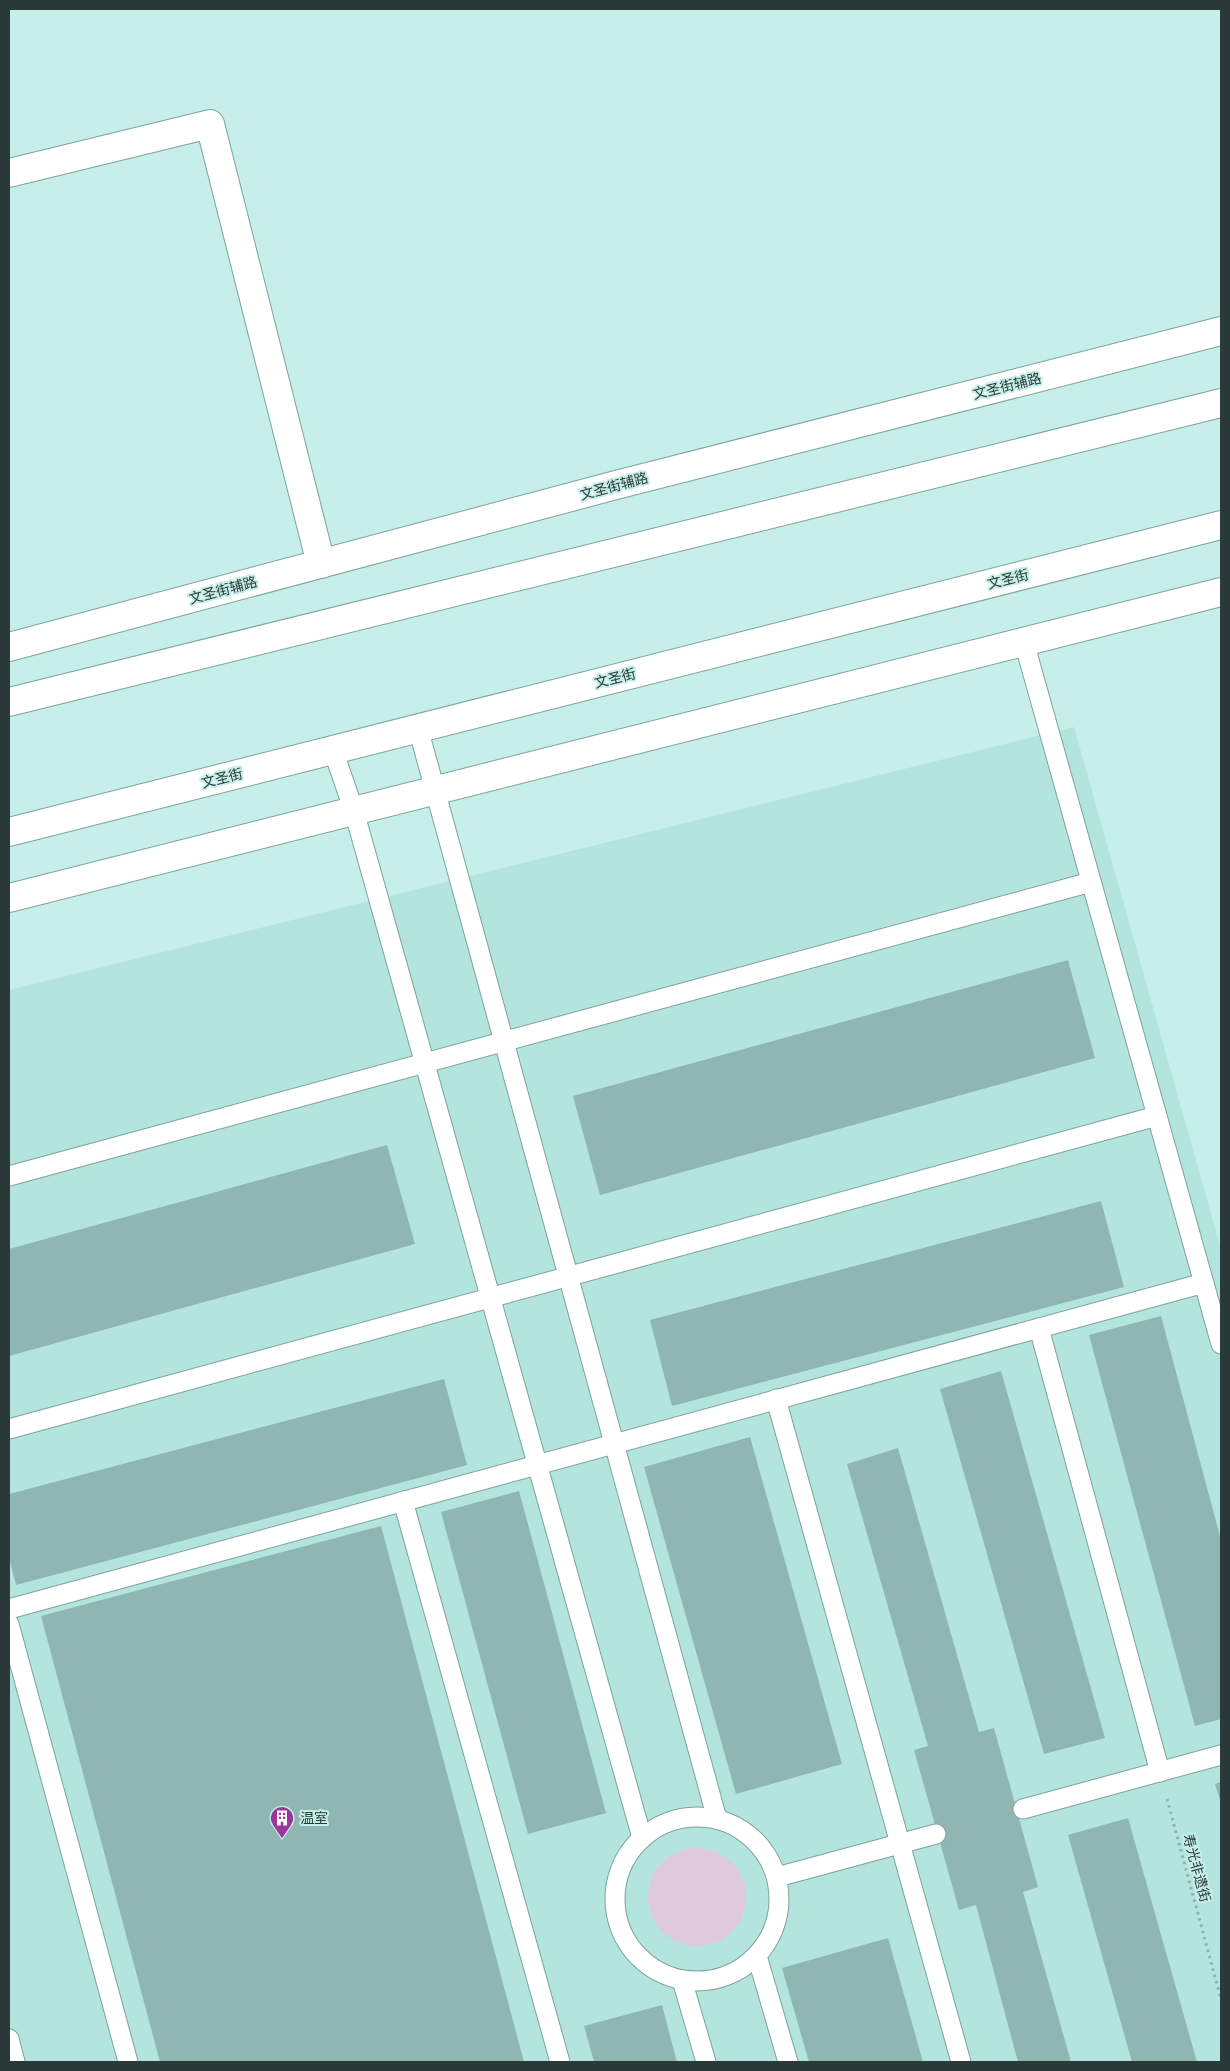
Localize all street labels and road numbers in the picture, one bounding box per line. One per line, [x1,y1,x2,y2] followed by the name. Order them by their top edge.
[970,367,1043,404] street label: 文圣街辅路
[577,466,650,505] street label: 文圣街辅路
[985,563,1031,594] street label: 文圣街
[186,570,259,609] street label: 文圣街辅路
[592,662,638,693] street label: 文圣街
[199,762,245,793] street label: 文圣街
[1178,1831,1217,1904] street label: 寿光非遗街

